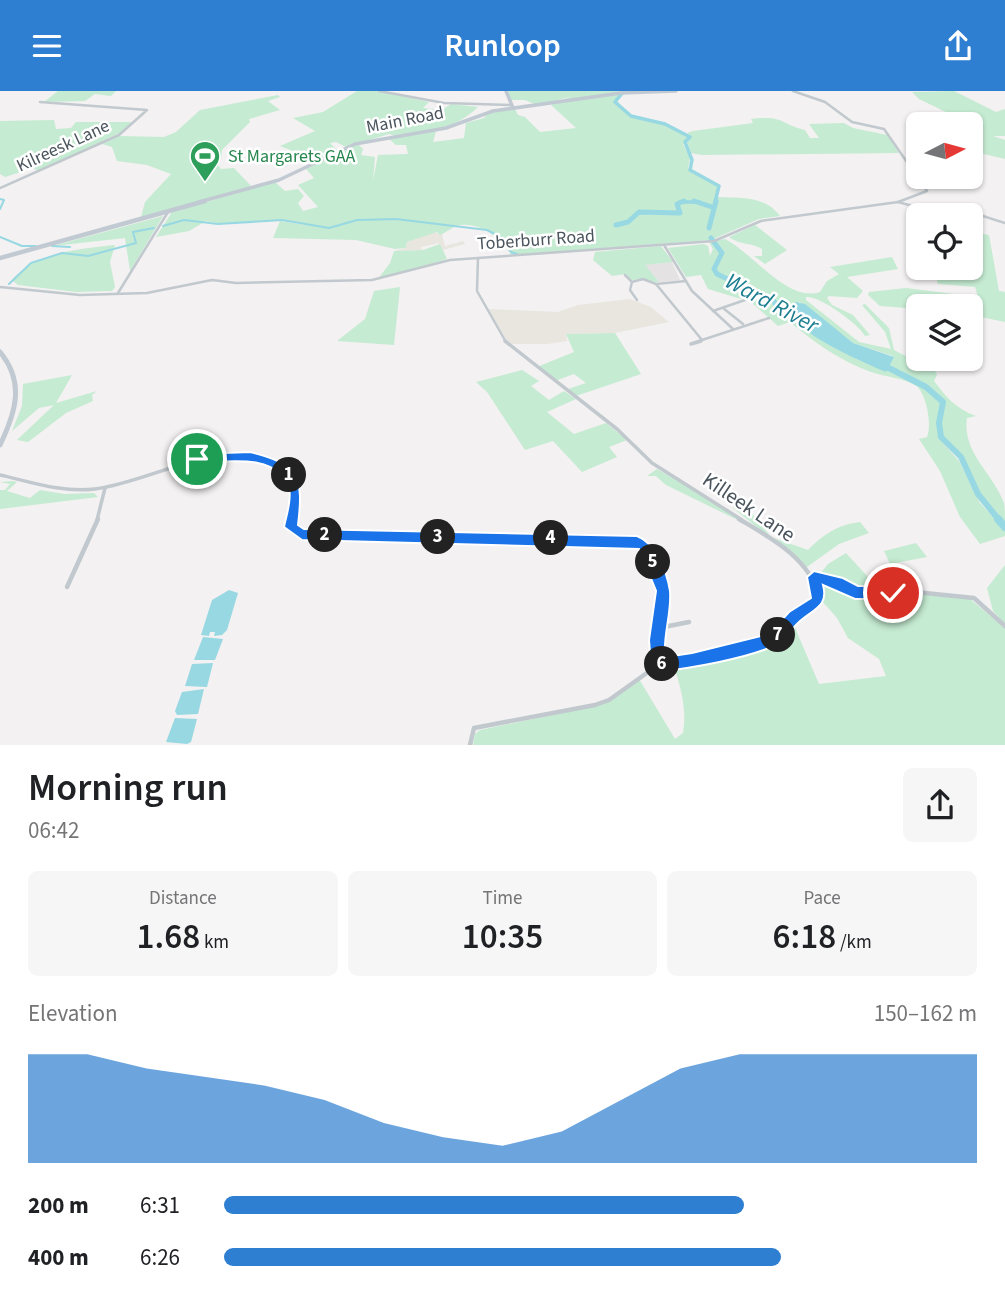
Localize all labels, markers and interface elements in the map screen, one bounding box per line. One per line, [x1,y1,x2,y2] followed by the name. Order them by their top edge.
[444,23,561,69] text: Runloop
[28,27,66,65] icon: menu
[939,27,977,65] icon: share
[364,100,446,140] street label: Main Road
[906,112,984,189] north arrow
[906,112,983,371] map controls
[12,114,114,178] street label: Kilreesk Lane
[188,139,222,183] sports icon: St Margarets GAA
[228,144,356,169] place label: St Margarets GAA
[906,203,983,280] button: locate
[476,223,596,257] street label: Toberburr Road
[719,265,826,342] water label: Ward River
[906,294,983,371] button: layers
[167,429,227,489] pin
[178,440,216,478] icon: arrive
[272,457,306,493] pin: 1
[283,461,294,488] text: 1
[697,465,801,549] street label: Killeek Lane
[308,517,342,553] pin: 2
[420,519,456,555] pin: 3
[319,521,330,548] text: 2
[534,521,568,555] pin: 4
[432,523,443,550] text: 3
[545,524,556,551] text: 4
[636,545,670,580] pin: 5
[647,548,658,575] text: 5
[863,563,923,623] pin
[874,574,912,612] icon: check
[760,617,796,653] pin: 7
[772,621,783,648] text: 7
[644,647,680,681] pin: 6
[656,650,667,677] text: 6
[28,761,228,815] text: Morning run
[903,768,977,842] button: share
[28,814,79,847] text: 06:42
[149,885,217,912] text: Distance
[482,885,523,912] text: Time
[804,885,841,912] text: Pace
[137,912,200,962] text: 1.68
[462,912,543,962] text: 10:35
[773,912,836,962] text: 6:18
[200,929,229,956] text: km
[836,929,872,956] text: /km
[28,997,118,1030] text: Elevation
[874,997,977,1030] text: 150–162 m
[28,1189,89,1222] text: 200 m
[140,1189,180,1222] text: 6:31
[28,1241,89,1274] text: 400 m
[140,1241,180,1274] text: 6:26

